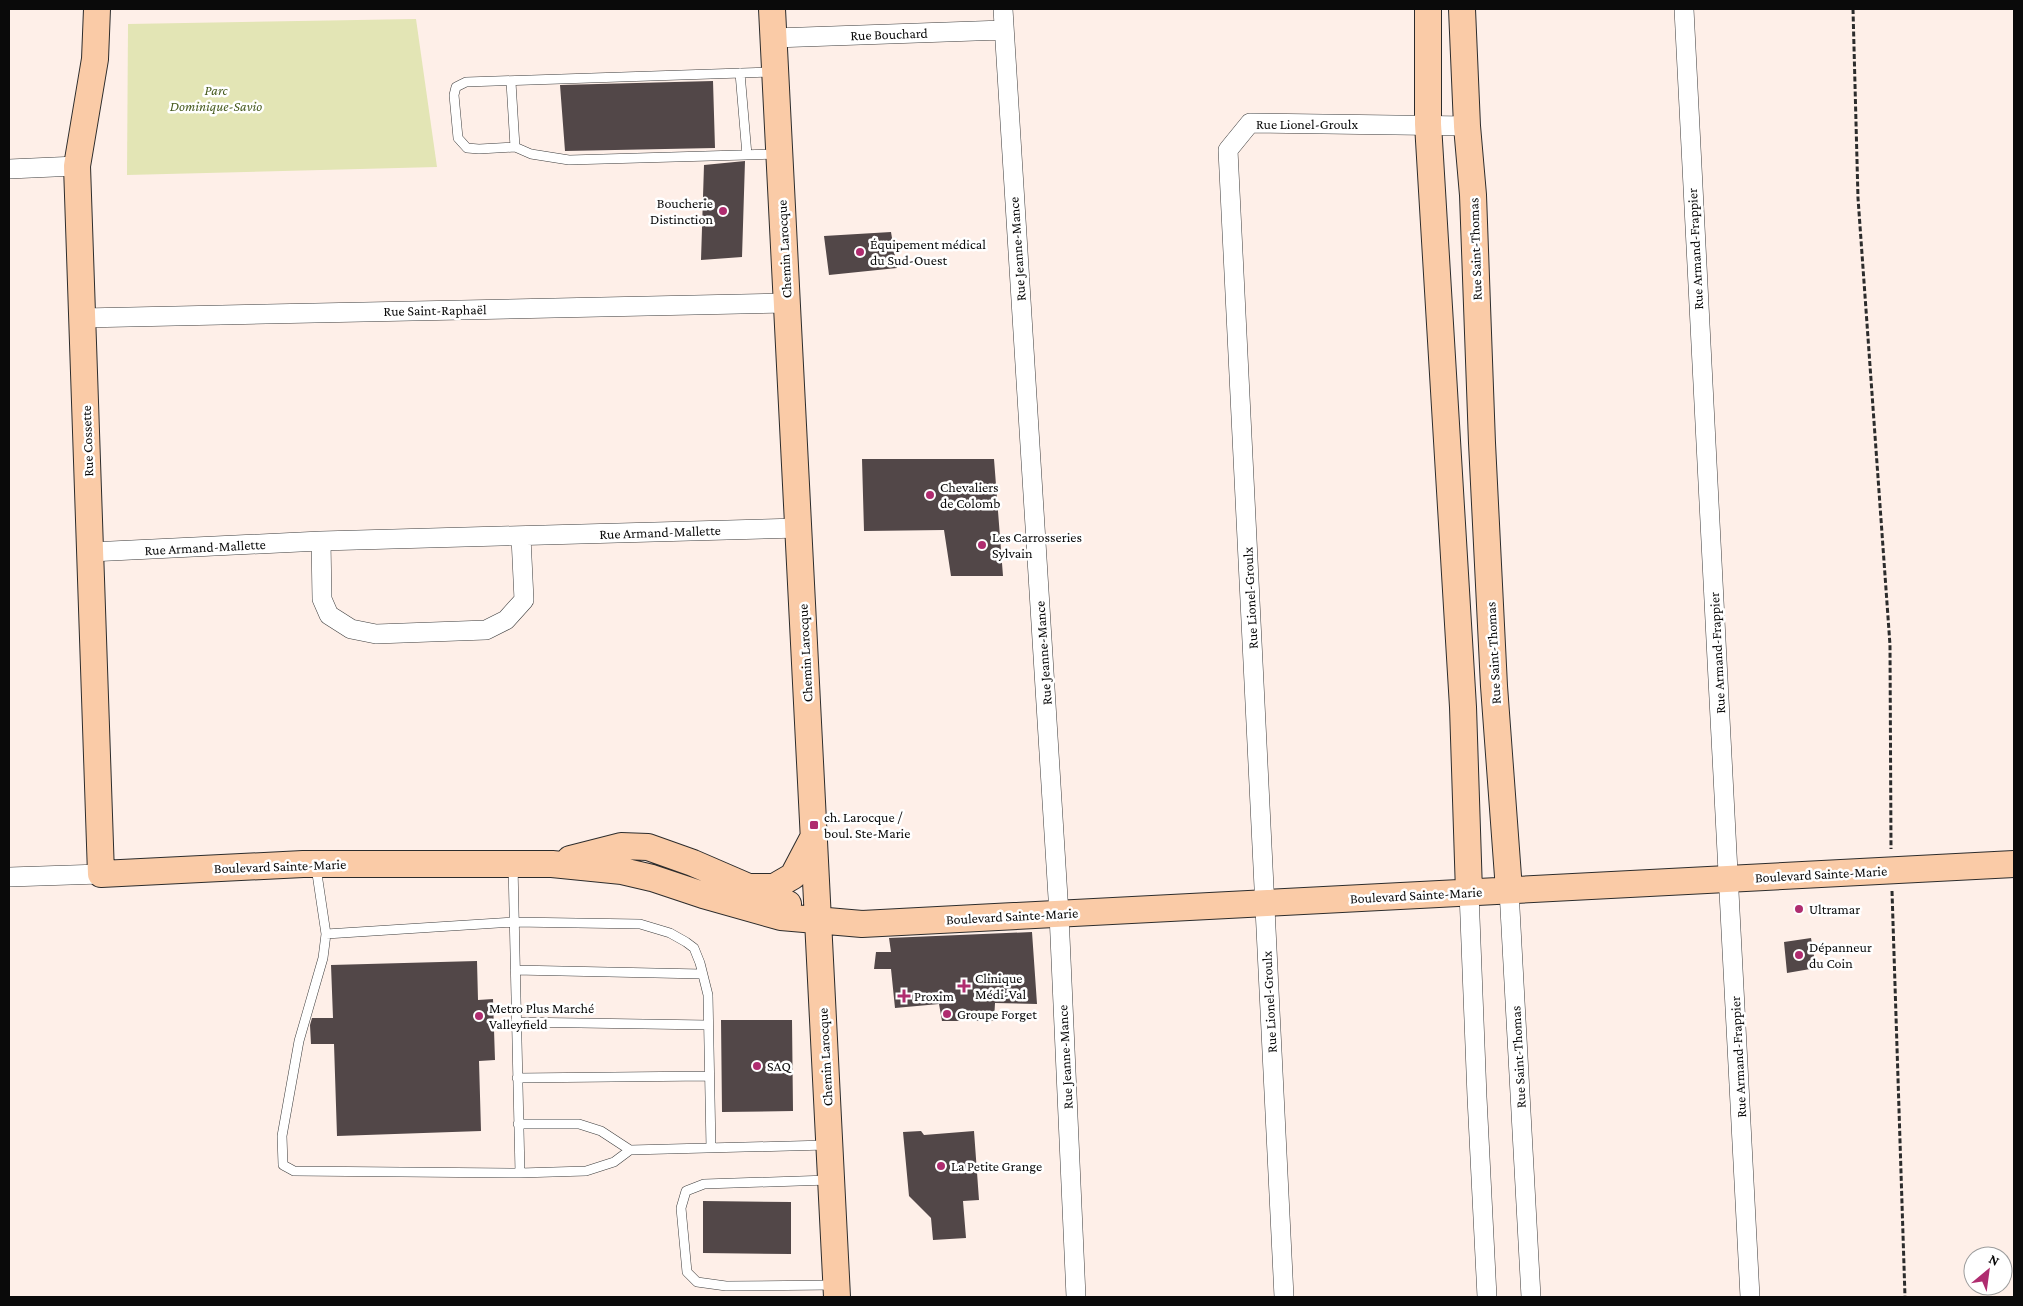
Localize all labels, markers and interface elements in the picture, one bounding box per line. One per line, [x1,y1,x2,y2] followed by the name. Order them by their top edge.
[850,25,929,43] street label: Rue Bouchard
[170,82,262,114] park label: Parc Dominique-Savio
[1256,116,1358,132] street label: Rue Lionel-Groulx
[1684,188,1706,310] street label: Rue Armand-Frappier
[650,195,713,227] place label: Boucherie Distinction
[1005,196,1029,302] street label: Rue Jeanne-Mance
[1465,197,1485,301] street label: Rue Saint-Thomas
[773,199,795,299] street label: Chemin Larocque
[717,205,729,217] marker: Boucherie Distinction
[870,236,986,268] place label: Équipement médical du Sud-Ouest
[854,246,866,258] marker: Équipement médical du Sud-Ouest
[383,301,487,319] street label: Rue Saint-Raphaël
[78,405,96,477] street label: Rue Cossette
[940,479,1000,511] place label: Chevaliers de Colomb
[924,489,936,501] marker: Chevaliers de Colomb
[599,522,721,542] street label: Rue Armand-Mallette
[992,529,1082,561] place label: Les Carrosseries Sylvain
[144,536,266,558] street label: Rue Armand-Mallette
[976,539,988,551] marker: Les Carrosseries Sylvain
[1239,546,1261,649] street label: Rue Lionel-Groulx
[1706,592,1728,714] street label: Rue Armand-Frappier
[1031,600,1055,706] street label: Rue Jeanne-Mance
[1482,601,1504,705] street label: Rue Saint-Thomas
[794,603,816,703] street label: Chemin Larocque
[824,809,910,841] place label: ch. Larocque / boul. Ste-Marie
[808,819,820,831] marker: ch. Larocque / boul. Ste-Marie
[214,856,346,876] street label: Boulevard Sainte-Marie
[1754,863,1888,885] street label: Boulevard Sainte-Marie
[1349,884,1483,906] street label: Boulevard Sainte-Marie
[1809,901,1860,917] place label: Ultramar
[1793,903,1805,915] marker: Ultramar
[945,905,1079,927] street label: Boulevard Sainte-Marie
[1809,939,1872,971] place label: Dépanneur du Coin
[1793,949,1805,961] marker: Dépanneur du Coin
[1258,950,1280,1053] street label: Rue Lionel-Groulx
[975,970,1026,1002] place label: Clinique Médi-Val
[957,979,971,993] marker: Clinique Médi-Val
[914,988,954,1004] place label: Proxim
[898,990,910,1002] marker: Proxim
[1727,996,1749,1118] street label: Rue Armand-Frappier
[489,1000,594,1032] place label: Metro Plus Marché Valleyfield
[1054,1004,1076,1110] street label: Rue Jeanne-Mance
[1507,1005,1529,1109] street label: Rue Saint-Thomas
[957,1006,1037,1022] place label: Groupe Forget
[814,1007,836,1107] street label: Chemin Larocque
[941,1008,953,1020] marker: Groupe Forget
[473,1010,485,1022] marker: Metro Plus Marché Valleyfield
[767,1058,791,1074] place label: SAQ
[751,1060,763,1072] marker: SAQ
[951,1158,1042,1174] place label: La Petite Grange
[935,1160,947,1172] marker: La Petite Grange
[1963,1246,2013,1296] north arrow
[1986,1250,2003,1269] text: N

